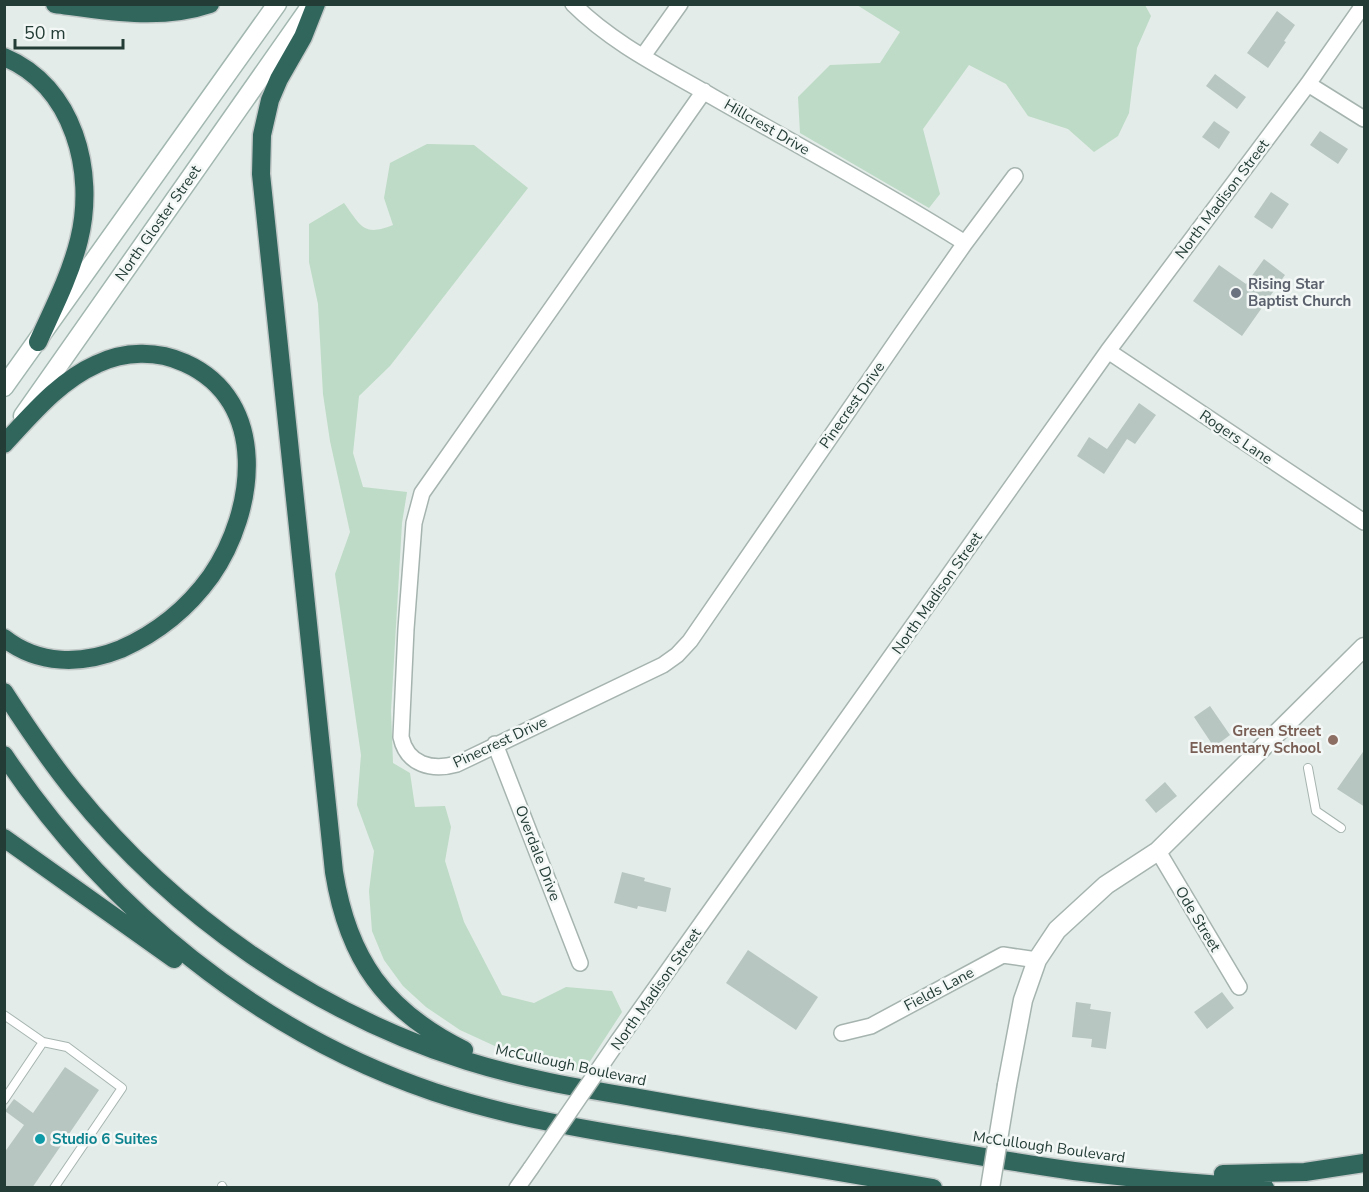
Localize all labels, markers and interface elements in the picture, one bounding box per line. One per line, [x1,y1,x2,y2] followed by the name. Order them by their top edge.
[15,12,123,50] scale bar
[24,21,66,45] text: 50 m
[721,94,813,160] street label: Hillcrest Drive
[1170,135,1274,263] street label: North Madison Street
[111,161,206,285] street label: North Gloster Street
[1248,274,1351,311] place label: Rising Star Baptist Church
[1229,286,1243,300] marker: Rising Star Baptist Church
[815,358,889,452] street label: Pinecrest Drive
[1196,405,1276,469] street label: Rogers Lane
[887,527,987,658] street label: North Madison Street
[450,711,550,773] street label: Pinecrest Drive
[1190,721,1321,758] place label: Green Street Elementary School
[1326,733,1340,747] marker: Green Street Elementary School
[511,802,565,904] street label: Overdale Drive
[1171,883,1226,956] street label: Ode Street
[606,923,706,1054] street label: North Madison Street
[901,962,977,1016] street label: Fields Lane
[494,1039,648,1091] street label: McCullough Boulevard
[972,1126,1126,1168] street label: McCullough Boulevard
[52,1129,158,1149] place label: Studio 6 Suites
[33,1132,47,1146] marker: Studio 6 Suites

